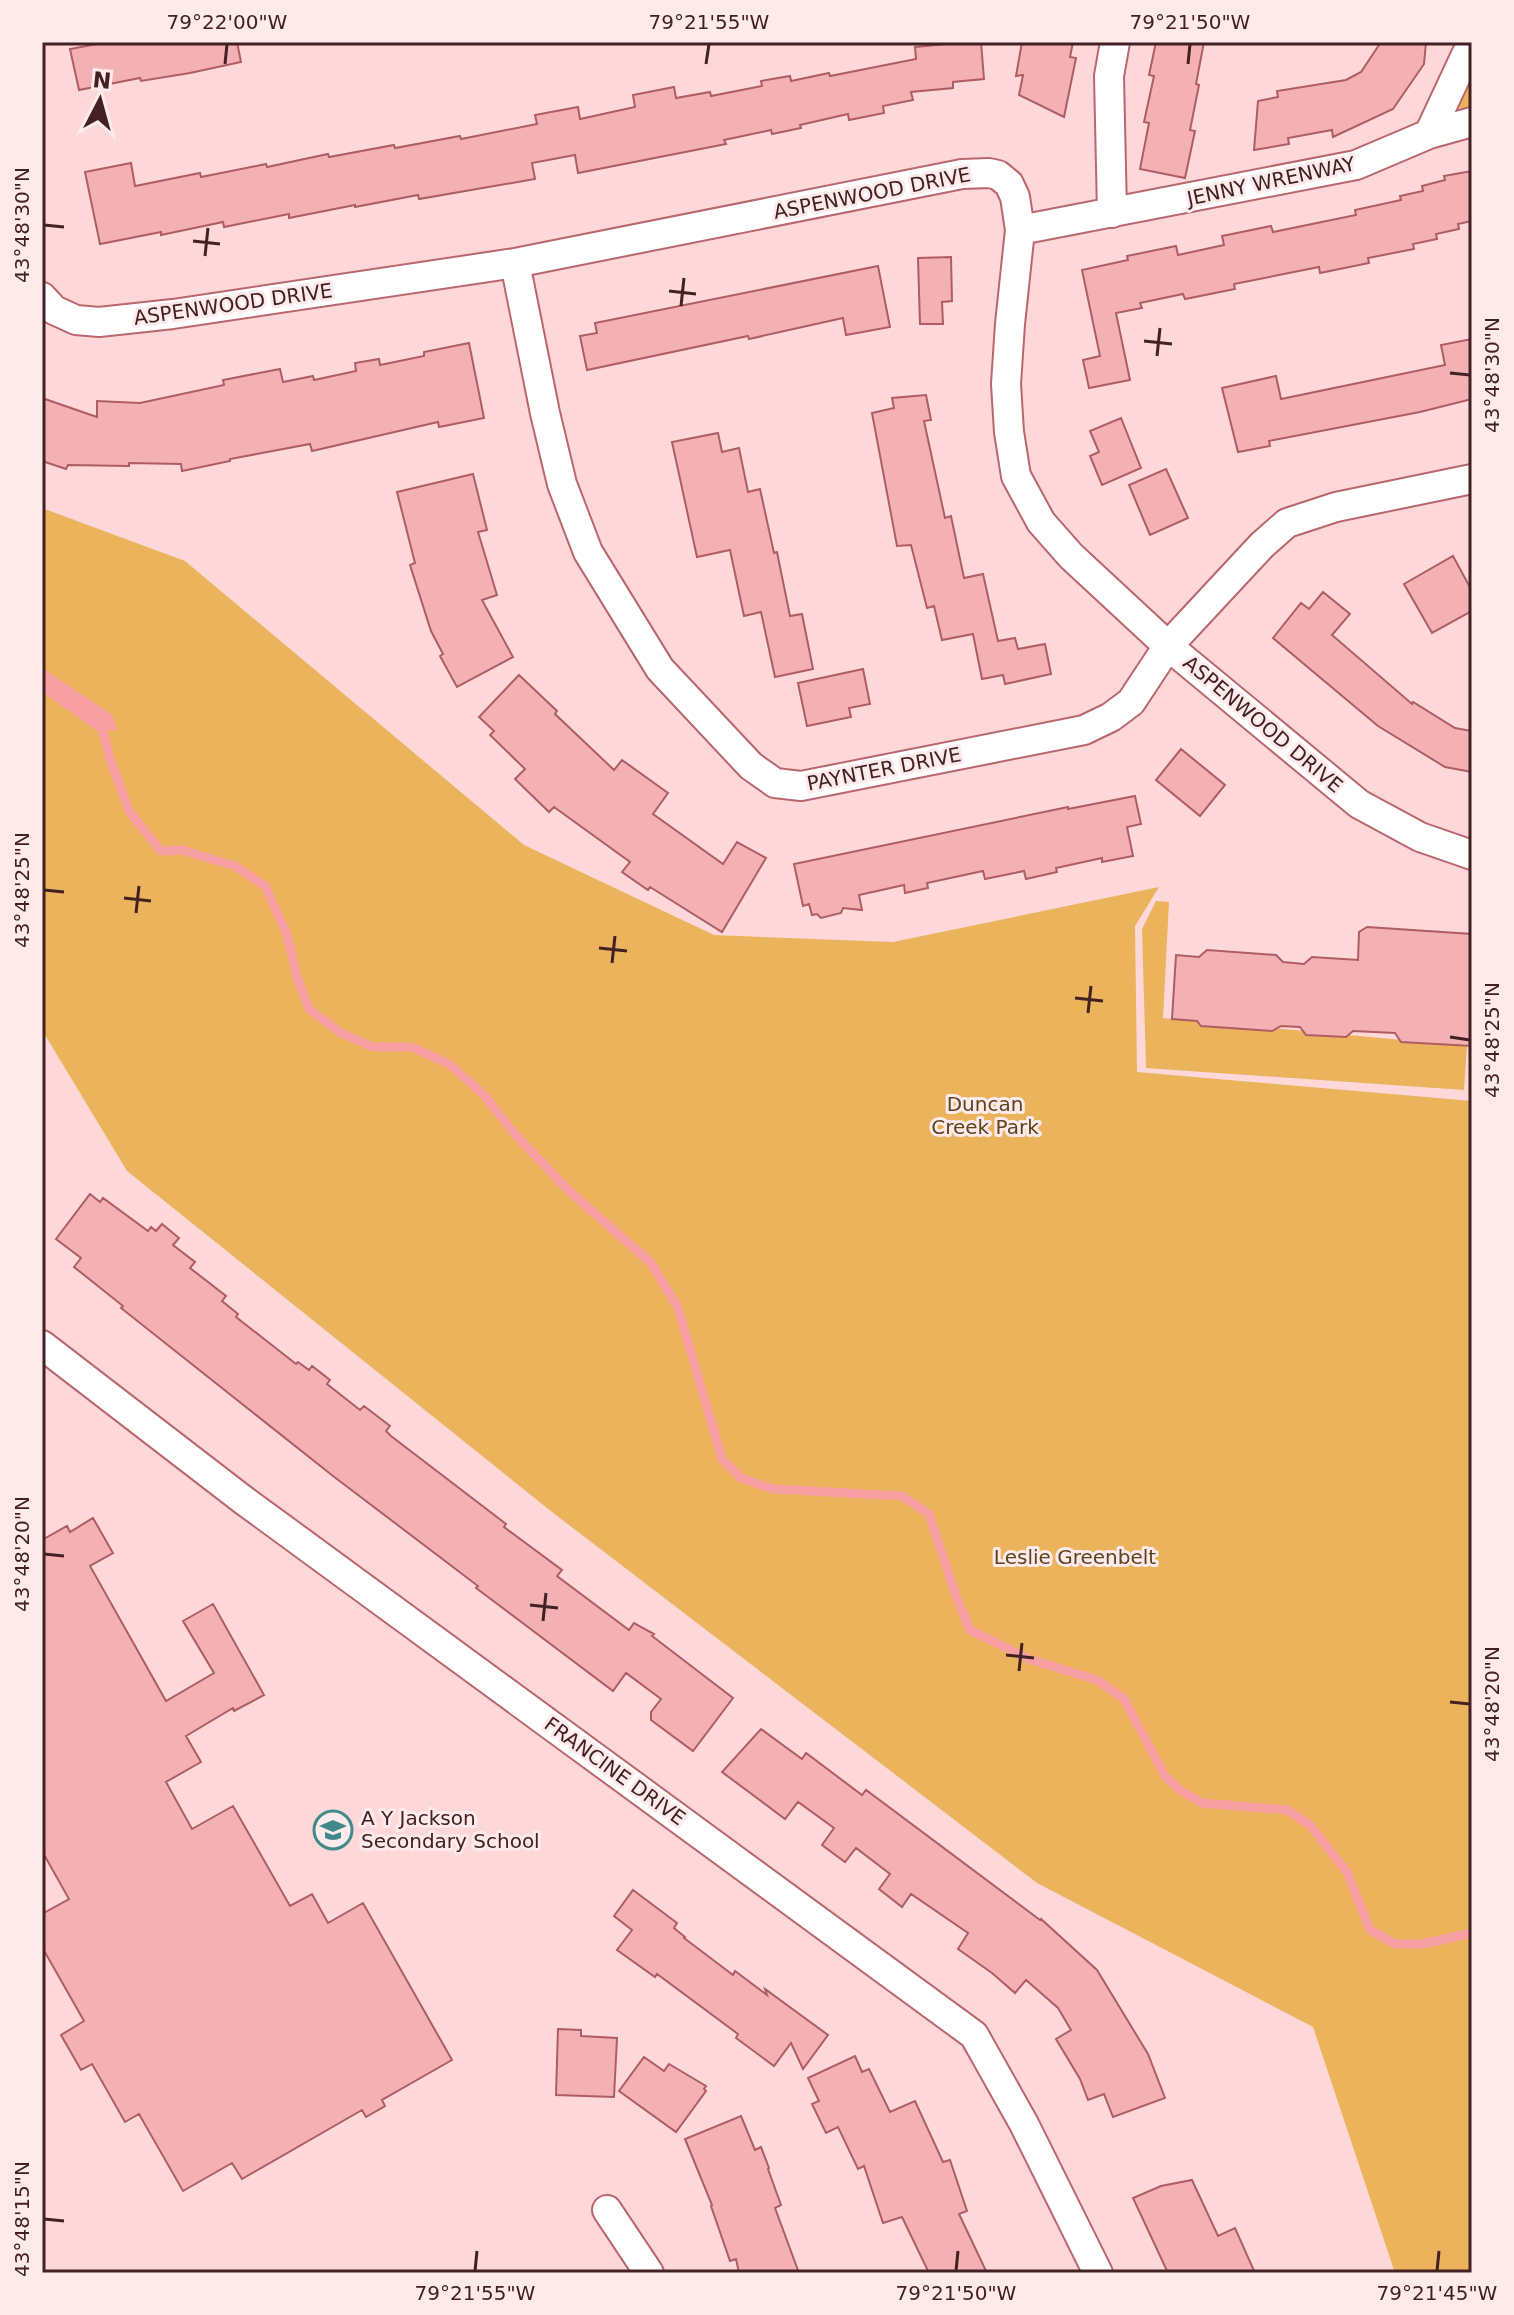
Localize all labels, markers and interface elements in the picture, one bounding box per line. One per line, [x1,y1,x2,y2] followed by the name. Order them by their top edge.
[167,10,288,34] text: 79°22'00"W
[649,10,770,34] text: 79°21'55"W
[1130,10,1251,34] text: 79°21'50"W
[60,60,140,140] north arrow
[92,67,113,94] text: N
[1183,151,1358,211] street label: JENNY WRENWAY
[771,162,973,224] street label: ASPENWOOD DRIVE
[10,167,34,283] text: 43°48'30"N
[132,278,334,330] street label: ASPENWOOD DRIVE
[1480,317,1504,433] text: 43°48'30"N
[1178,650,1348,798] street label: ASPENWOOD DRIVE
[805,742,963,796] street label: PAYNTER DRIVE
[10,832,34,948] text: 43°48'25"N
[1480,982,1504,1098] text: 43°48'25"N
[931,1092,1039,1139] park label: Duncan Creek Park
[10,1496,34,1612] text: 43°48'20"N
[994,1545,1156,1569] park label: Leslie Greenbelt
[1480,1646,1504,1762] text: 43°48'20"N
[540,1712,690,1830] street label: FRANCINE DRIVE
[361,1806,540,1853] place label: A Y Jackson Secondary School
[312,1809,354,1851] school or university icon: A Y Jackson Secondary School
[10,2161,34,2277] text: 43°48'15"N
[415,2281,536,2305] text: 79°21'55"W
[896,2281,1017,2305] text: 79°21'50"W
[1377,2281,1498,2305] text: 79°21'45"W

